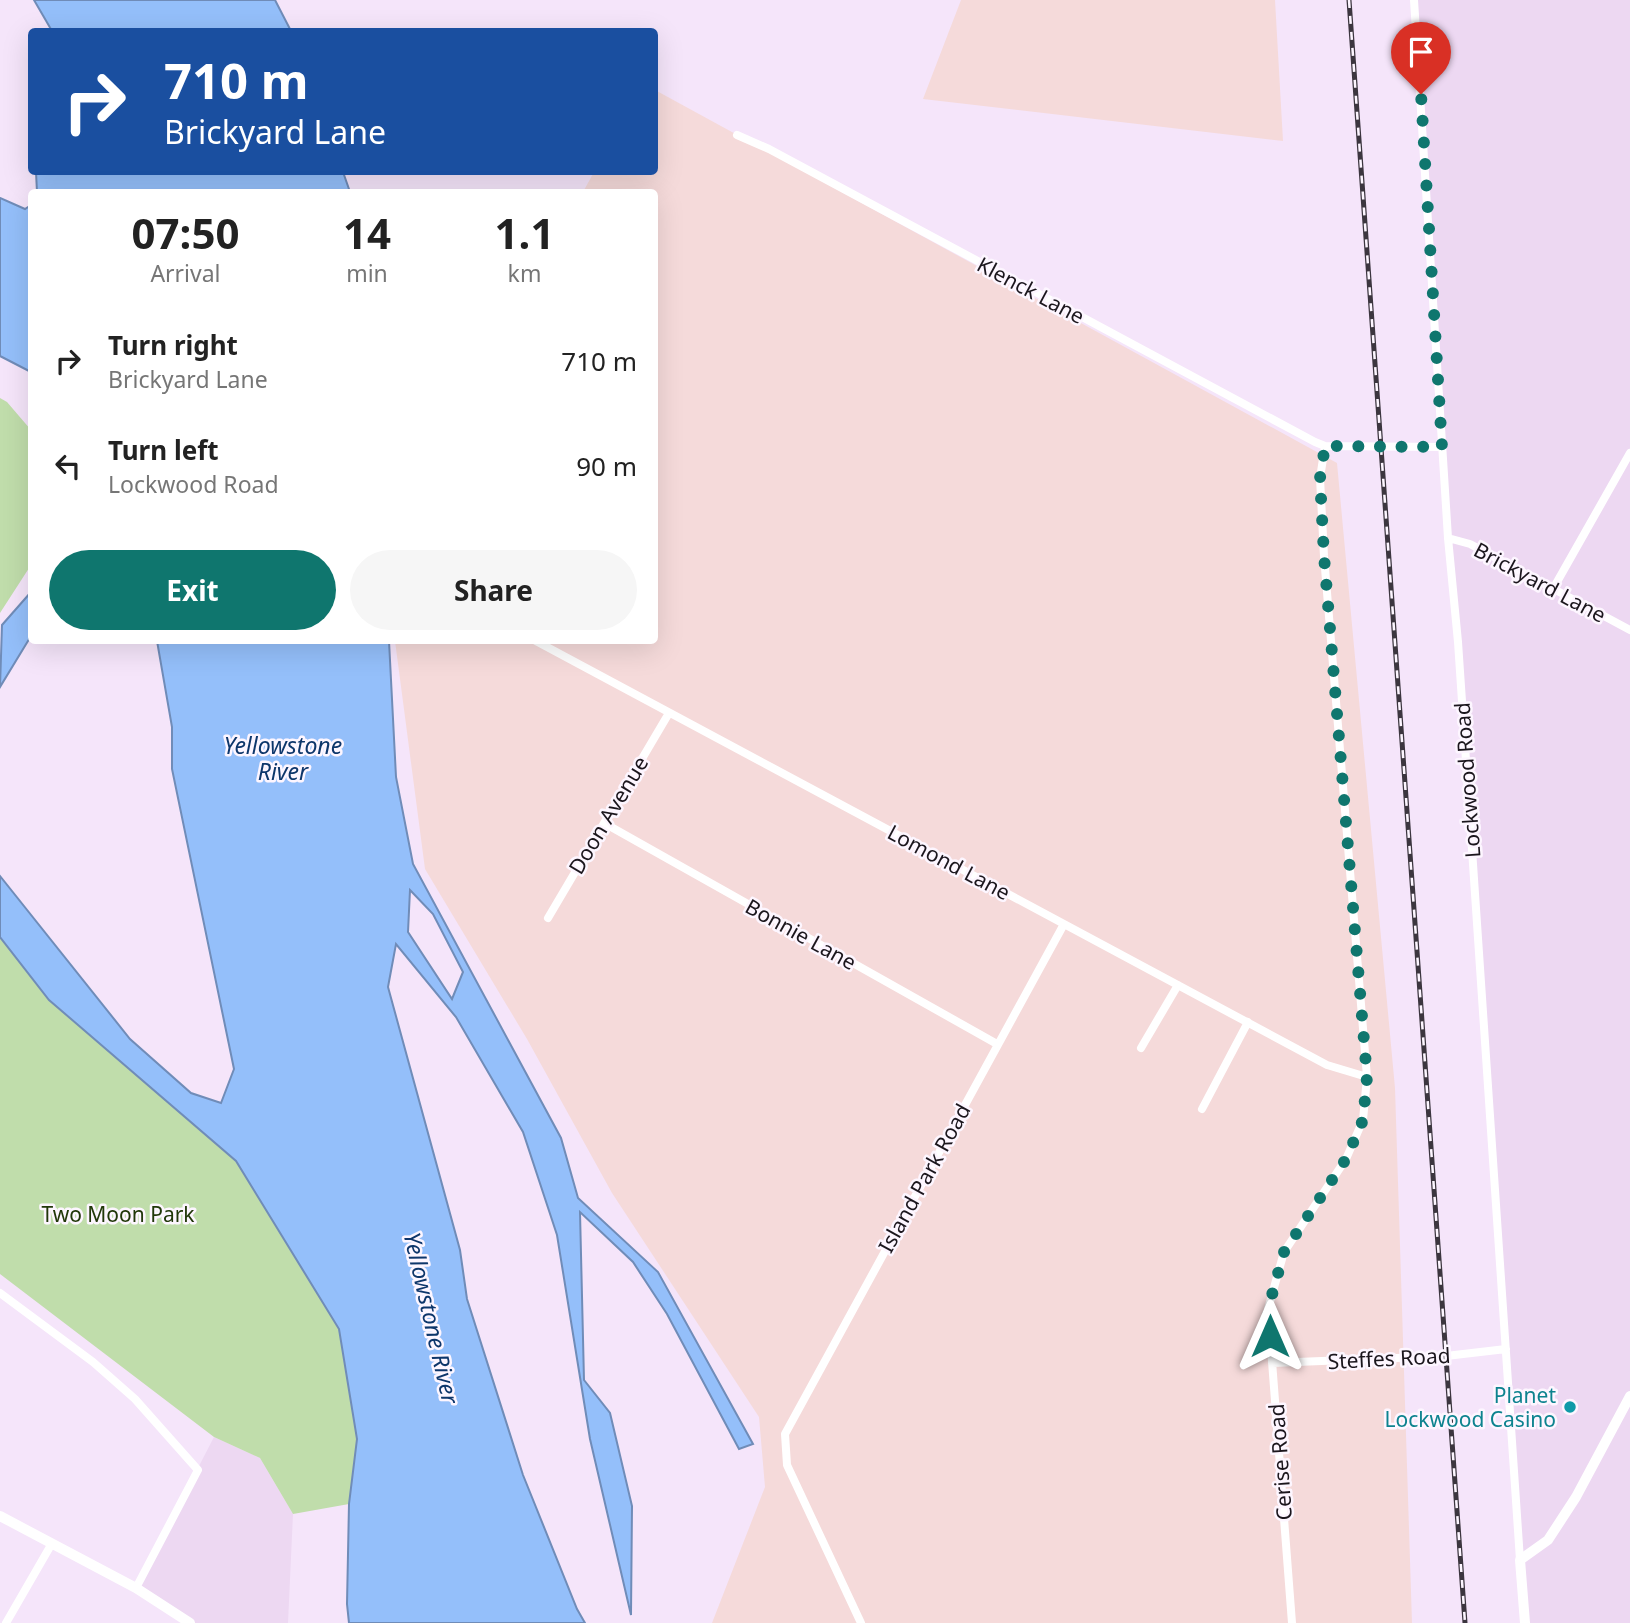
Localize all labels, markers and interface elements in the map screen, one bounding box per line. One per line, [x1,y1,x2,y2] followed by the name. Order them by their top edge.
[1391,22,1451,94] pin
[1402,33,1440,71] icon: arrive
[164,47,309,113] text: 710 m
[49,56,140,147] icon: right
[164,110,386,153] text: Brickyard Lane
[132,204,239,261] text: 07:50
[343,204,391,261] text: 14
[495,204,554,261] text: 1.1
[973,250,1089,330] street label: Klenck Lane
[150,257,221,289] text: Arrival
[346,257,388,289] text: min
[508,257,541,289] text: km
[108,327,238,363] text: Turn right
[49,342,87,380] icon: right
[561,343,637,379] text: 710 m
[108,363,268,395] text: Brickyard Lane
[108,432,219,468] text: Turn left
[49,447,87,485] icon: left
[576,448,637,484] text: 90 m
[108,468,279,500] text: Lockwood Road
[1469,535,1611,629] street label: Brickyard Lane
[49,550,336,630] button: Exit
[350,550,637,630] button: Share
[1448,701,1486,859] street label: Lockwood Road
[224,729,342,787] water label: Yellowstone River
[562,751,654,879] street label: Doon Avenue
[883,818,1015,906] street label: Lomond Lane
[741,892,861,976] street label: Bonnie Lane
[872,1099,976,1257] street label: Island Park Road
[41,1200,195,1228] park label: Two Moon Park
[397,1229,467,1408] water label: Yellowstone River
[1233,1299,1307,1373] position arrow
[1327,1341,1451,1375] street label: Steffes Road
[1384,1381,1556,1433] place label: Planet Lockwood Casino
[1562,1399,1578,1415] marker: Planet Lockwood Casino
[1262,1403,1298,1521] street label: Cerise Road

